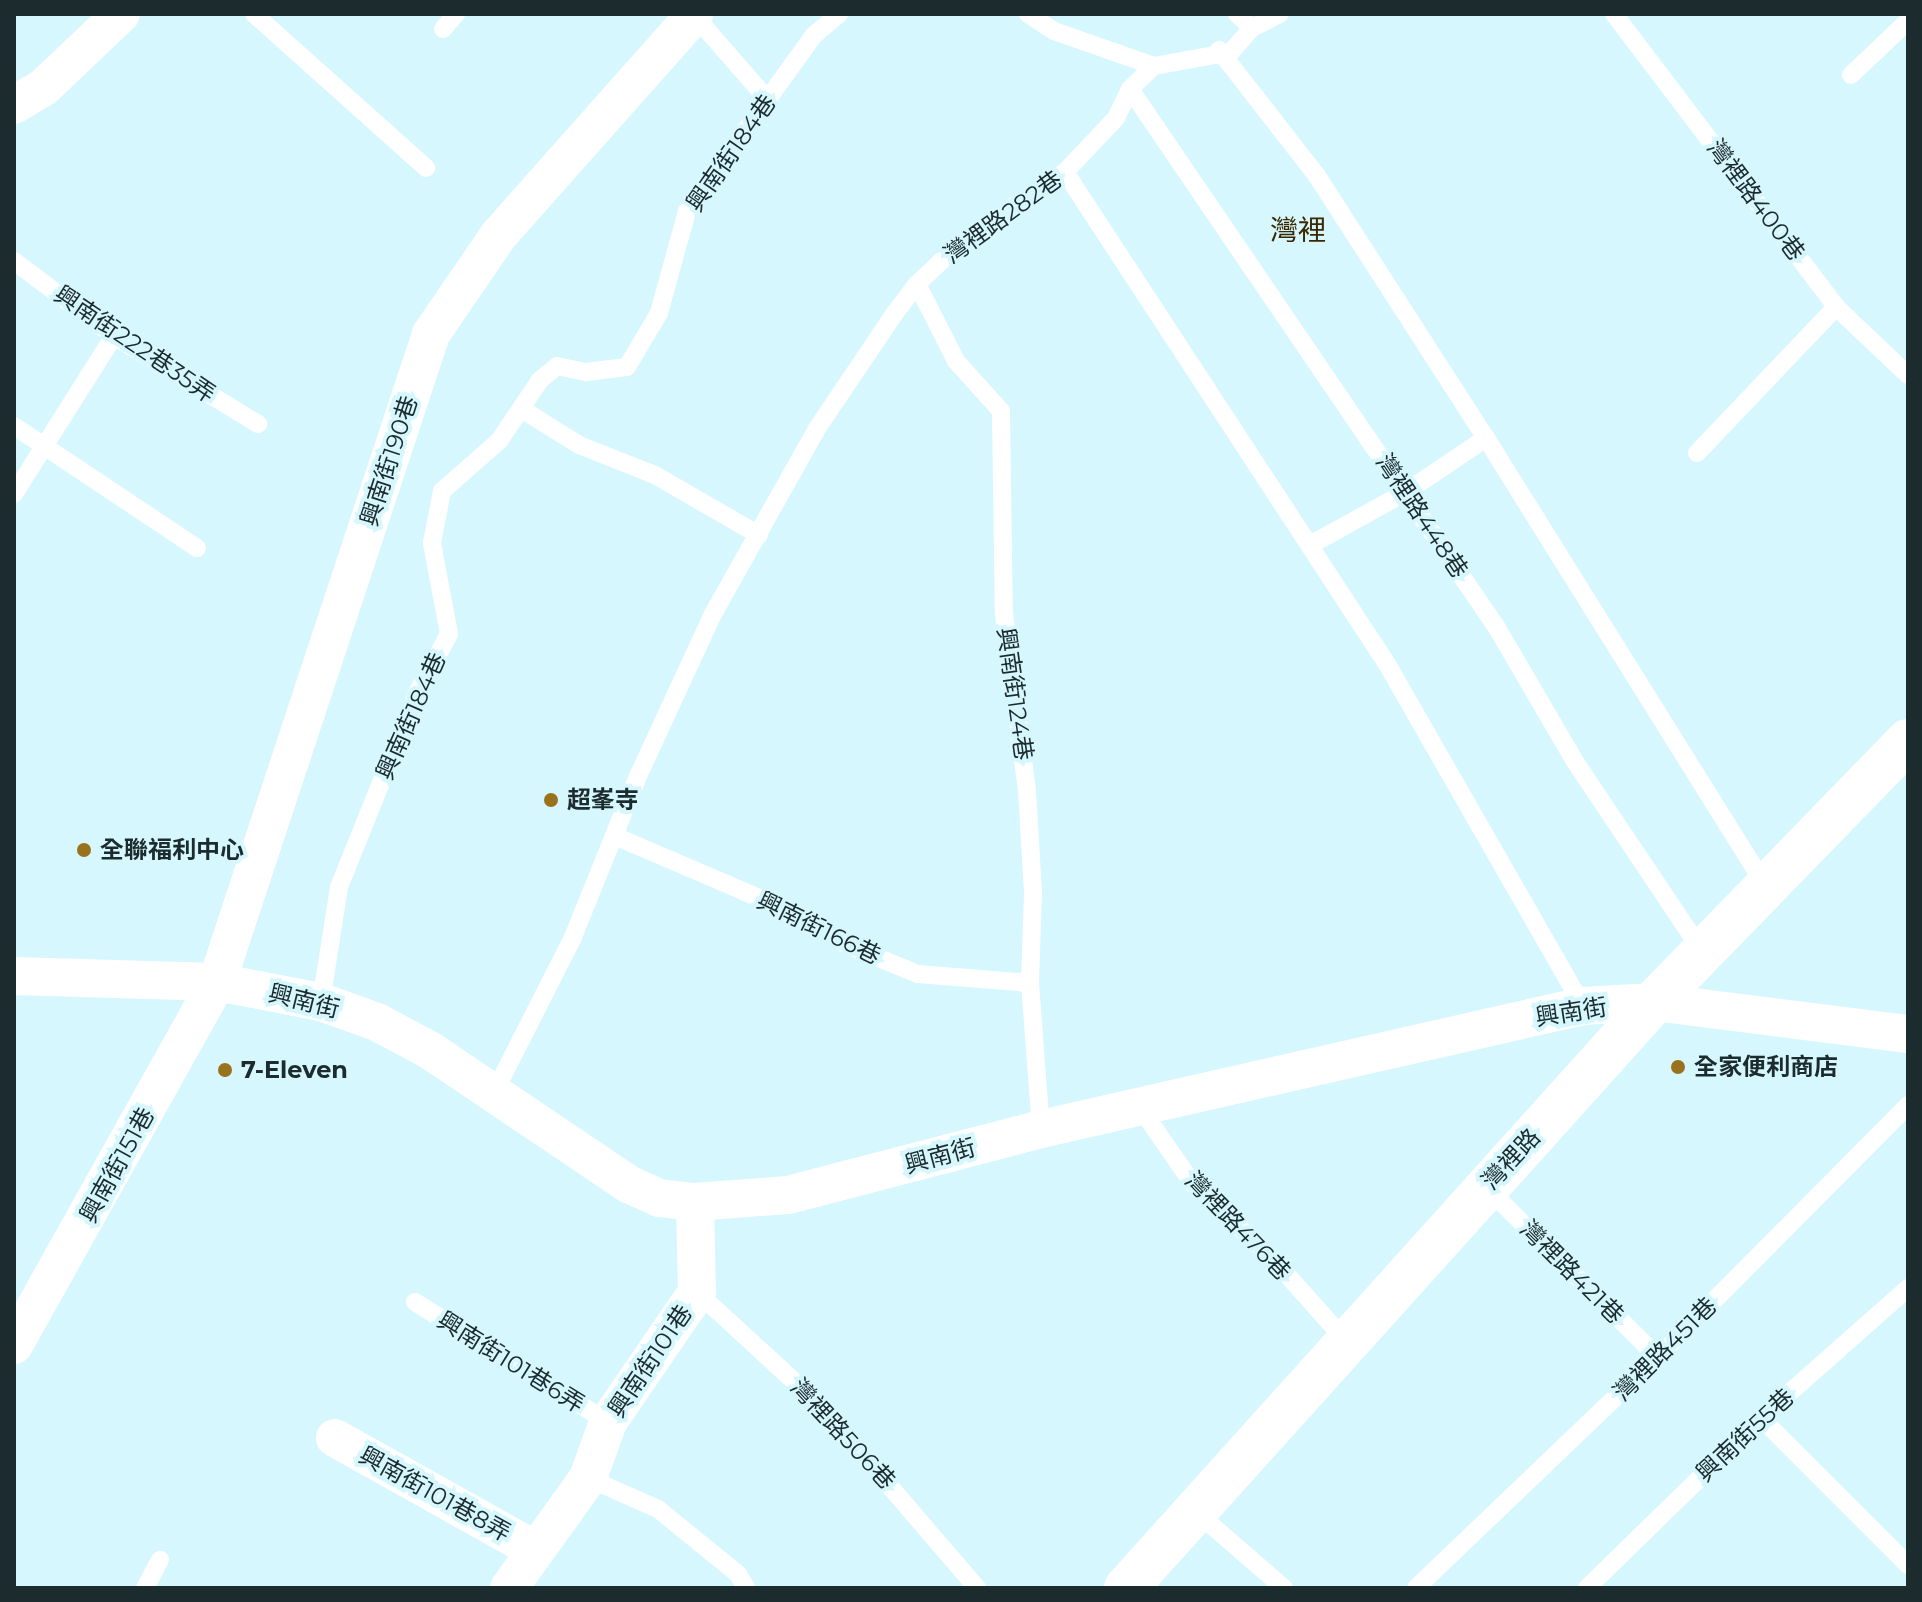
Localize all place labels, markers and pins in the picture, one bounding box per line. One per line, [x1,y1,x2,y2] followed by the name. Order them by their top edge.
[567,786,639,814] place label: 超峯寺
[542,791,560,809] marker: 超峯寺
[100,836,244,864] place label: 全聯福利中心
[75,841,93,859] marker: 全聯福利中心
[1694,1053,1838,1081] place label: 全家便利商店
[241,1056,348,1084] place label: 7-Eleven
[1669,1058,1687,1076] marker: 全家便利商店
[216,1061,234,1079] marker: 7-Eleven

